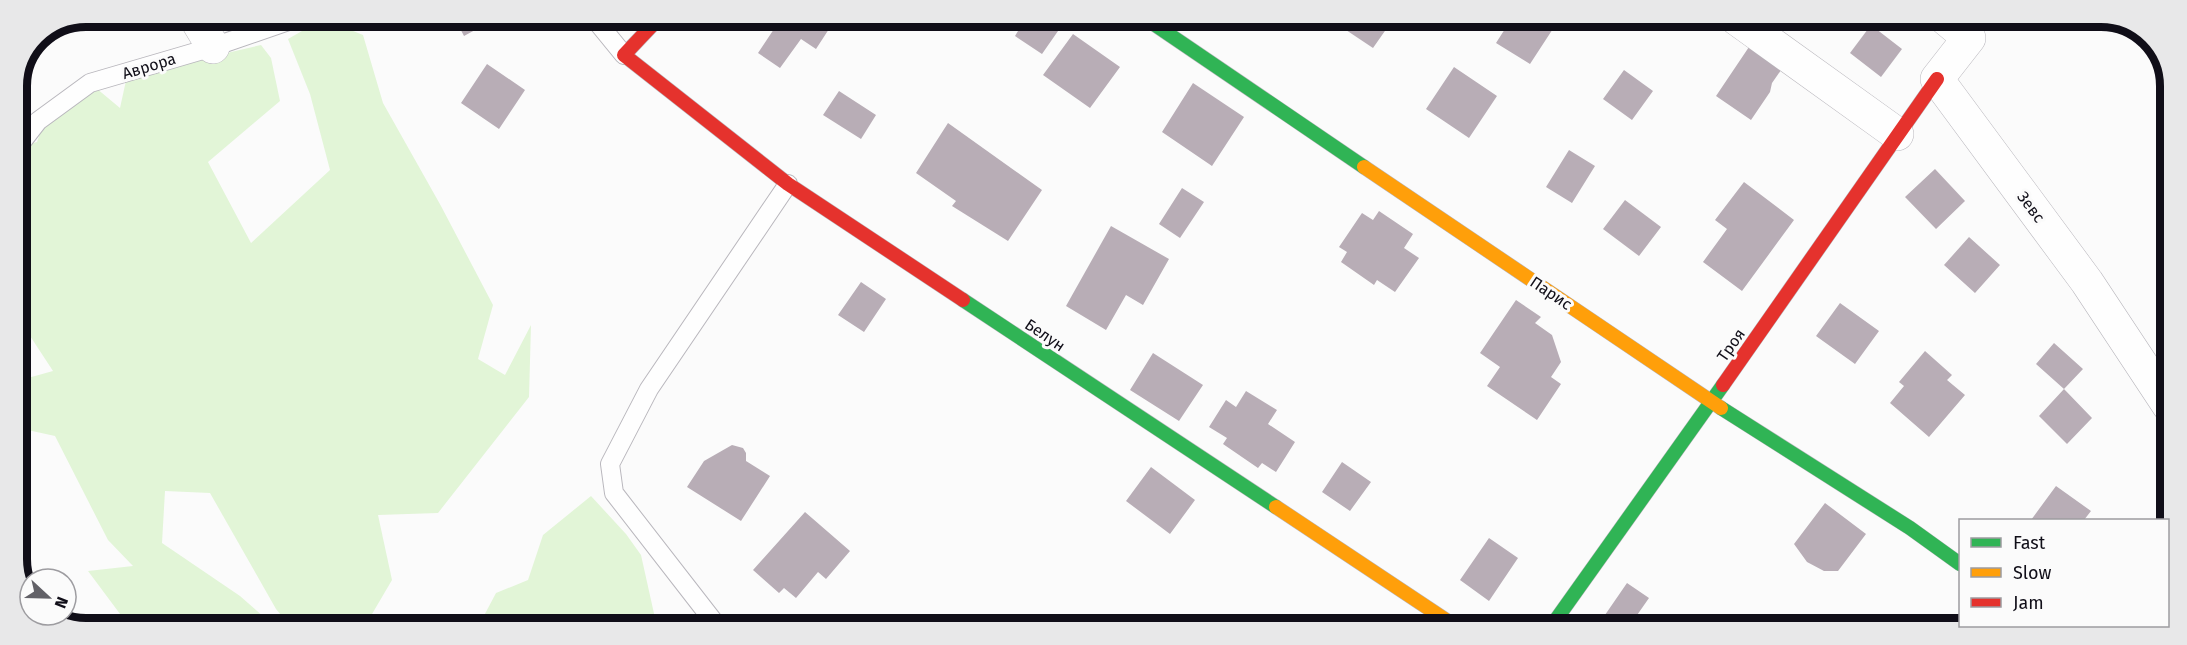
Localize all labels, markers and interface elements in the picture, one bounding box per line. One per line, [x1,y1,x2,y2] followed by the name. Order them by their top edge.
[120,49,178,83] street label: Аврора
[2013,188,2049,226] street label: Зевс
[1527,272,1576,314] street label: Парис
[1021,315,1069,355] street label: Белун
[1713,325,1749,365] street label: Троя
[1959,519,2169,627] legend
[2013,532,2046,554] text: Fast
[2013,562,2052,584] text: Slow
[18,567,78,627] north arrow
[2013,592,2044,614] text: Jam
[51,594,72,611] text: N

